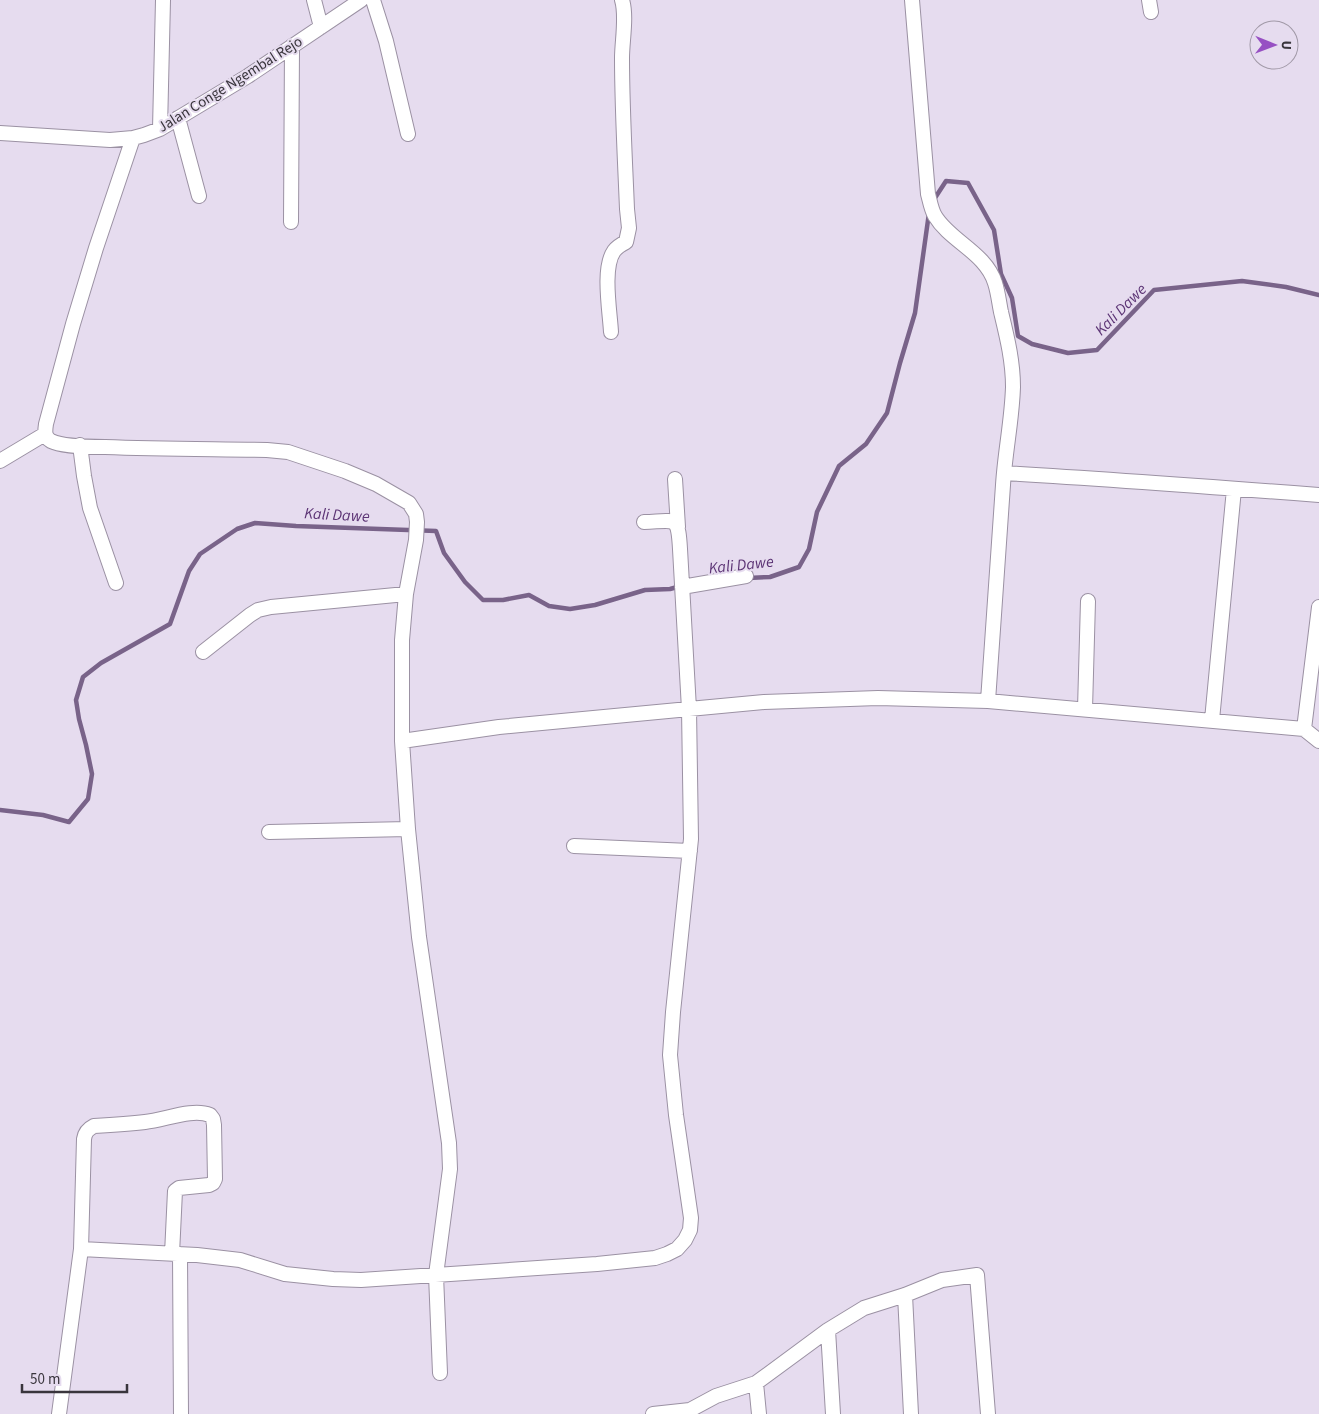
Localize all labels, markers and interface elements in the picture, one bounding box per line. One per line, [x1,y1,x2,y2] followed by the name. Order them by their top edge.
[1249,20,1299,70] north arrow
[154,31,307,138] street label: Jalan Conge Ngembal Rejo
[1276,40,1296,50] text: U
[1090,279,1152,341] water label: Kali Dawe
[304,502,370,528] water label: Kali Dawe
[707,551,775,579] water label: Kali Dawe
[22,1362,128,1394] scale bar
[30,1369,60,1390] text: 50 m

